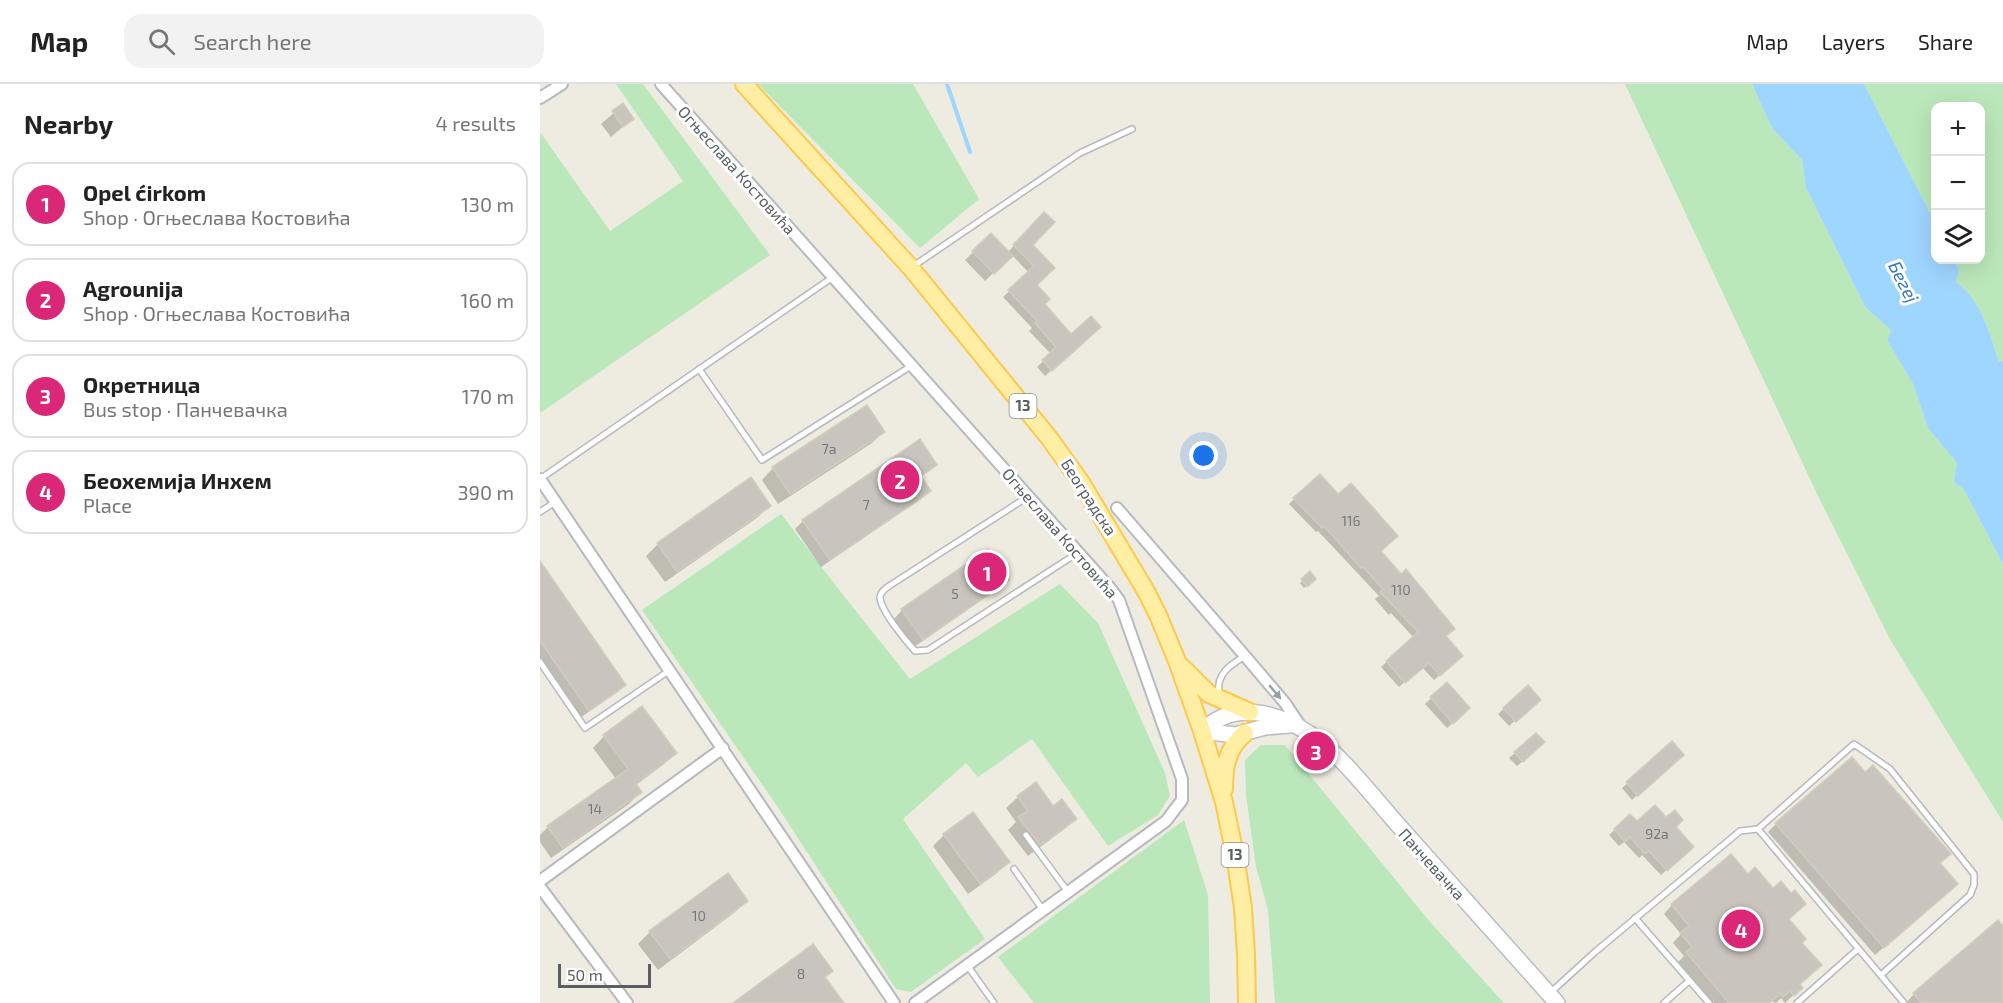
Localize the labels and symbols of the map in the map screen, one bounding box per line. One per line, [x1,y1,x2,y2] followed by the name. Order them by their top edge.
[675,101,800,238] street label: Огњеслава Костовића
[1884,257,1924,307] water label: Бегеј
[1010,394,1036,418] road number: 13
[822,440,836,457] house number: 7a
[1189,441,1218,470] your location
[1058,455,1121,539] street label: Београдска
[880,458,920,502] pin: 2
[999,464,1122,602] street label: Огњеслава Костовића
[862,496,870,513] house number: 7
[1341,512,1361,529] house number: 116
[968,550,1006,594] pin: 1
[1391,581,1411,598] house number: 110
[951,585,959,602] house number: 5
[1268,684,1281,699] one-way arrow
[1296,728,1336,774] pin: 3
[588,800,602,817] house number: 14
[1395,824,1469,903] street label: Панчевачка
[1645,825,1669,842] house number: 92a
[1222,843,1248,867] road number: 13
[1722,906,1760,952] pin: 4
[692,907,706,924] house number: 10
[558,961,651,988] scale bar
[797,965,805,982] house number: 8

